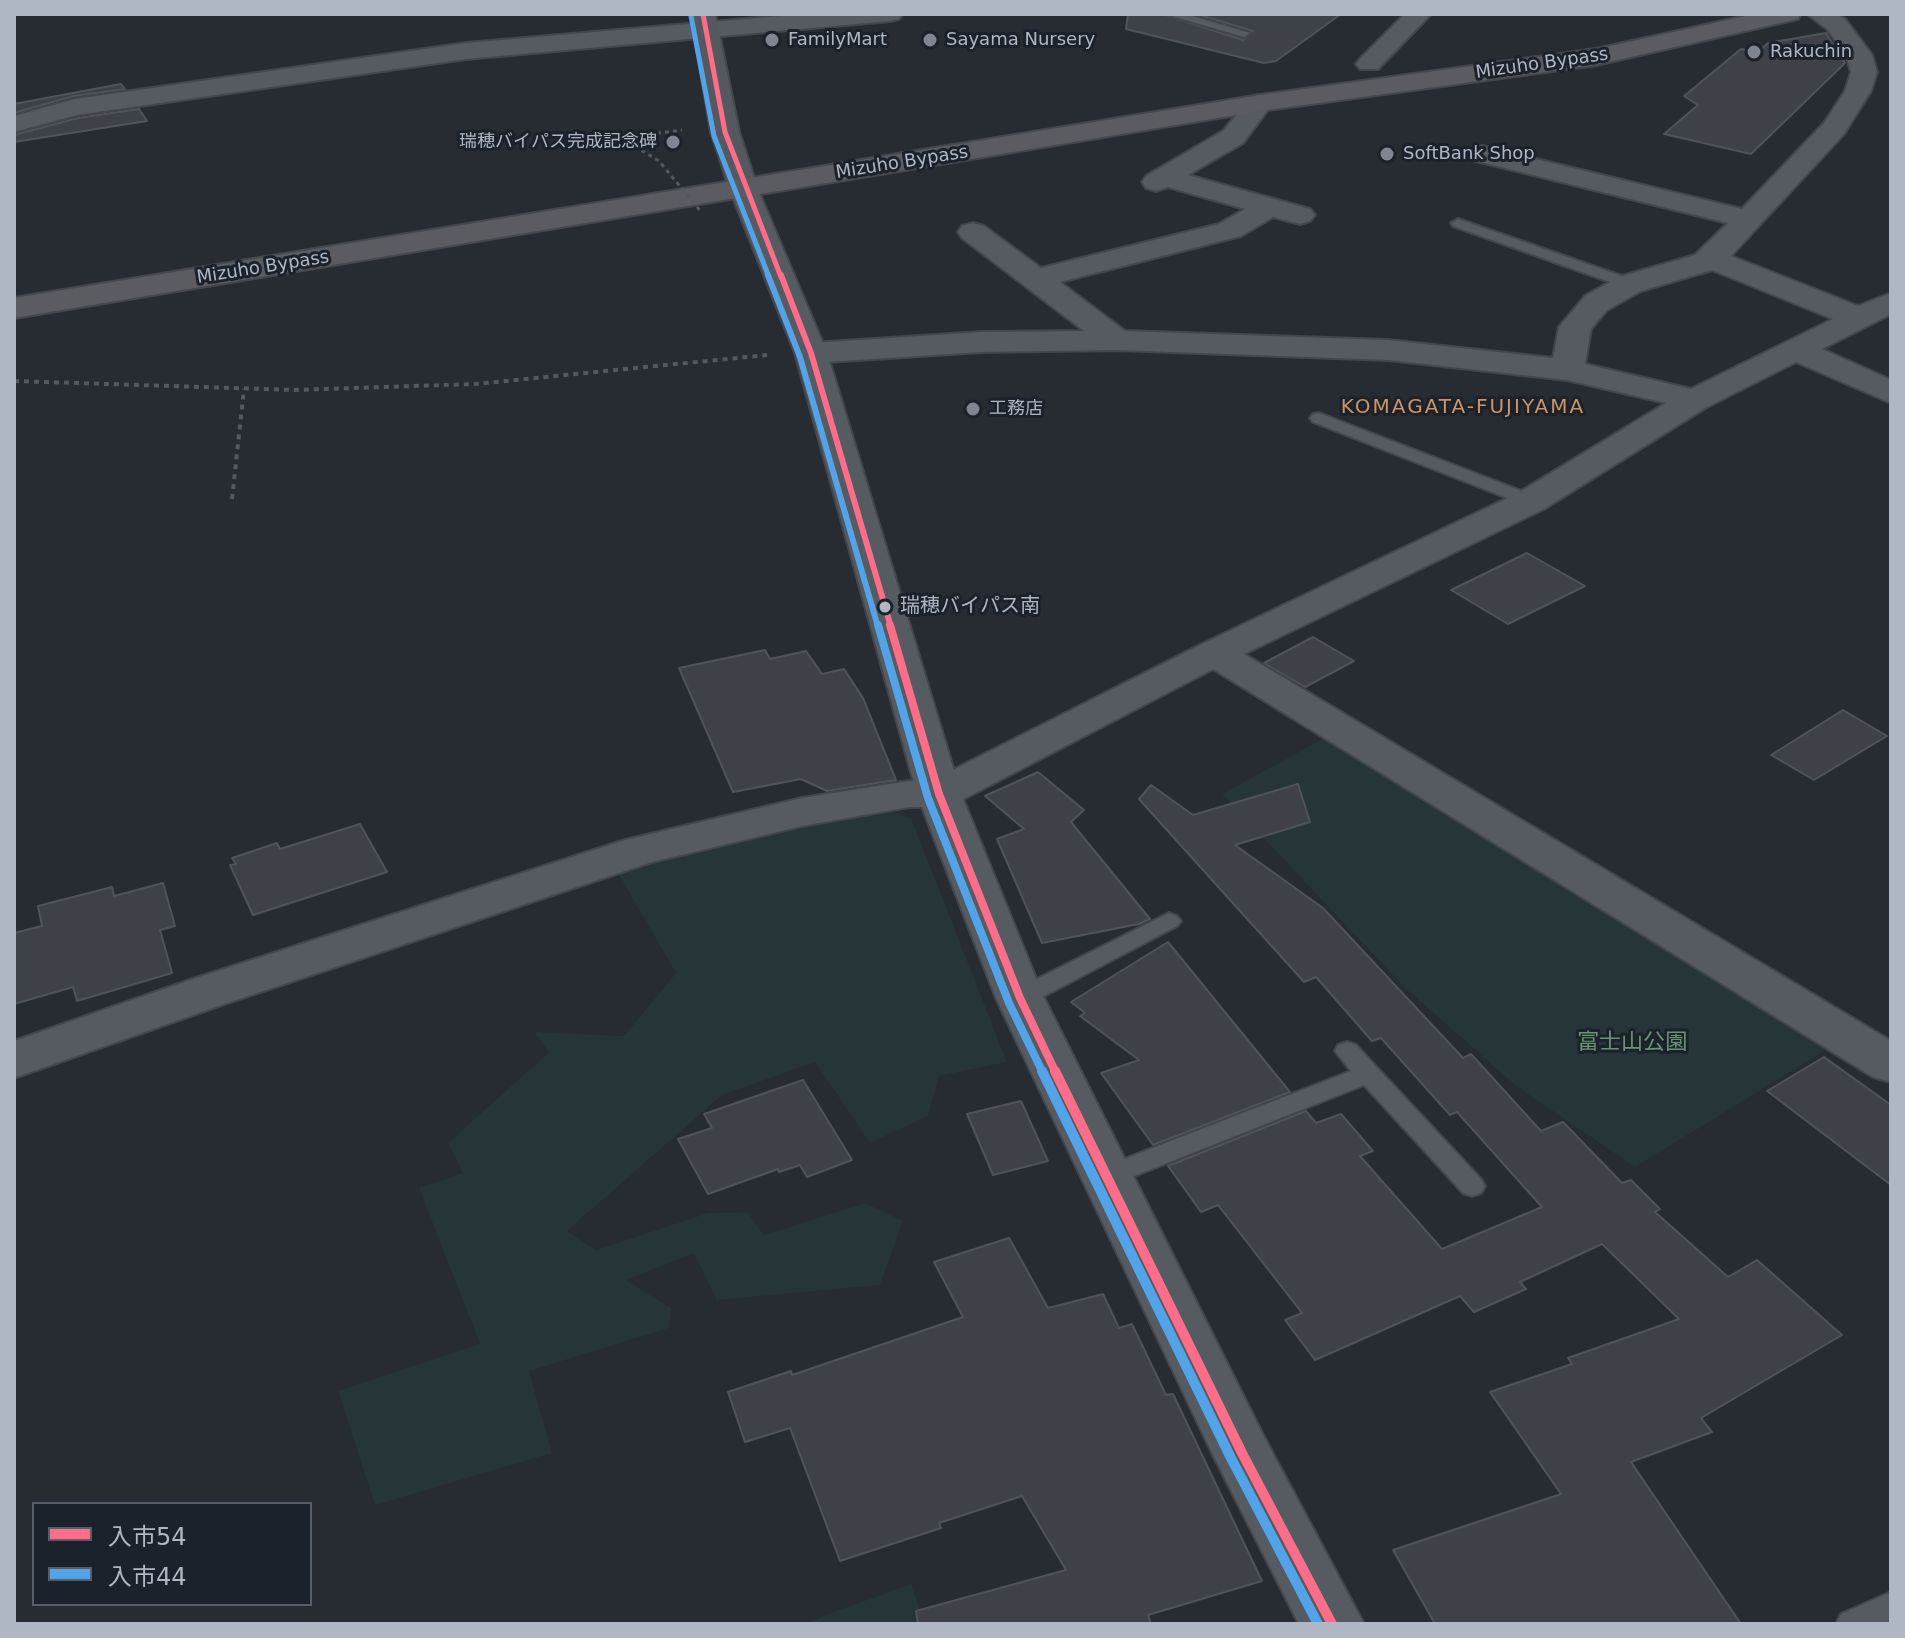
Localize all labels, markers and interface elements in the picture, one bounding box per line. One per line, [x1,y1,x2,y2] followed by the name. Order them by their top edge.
[788,29,887,51] place label: FamilyMart
[946,29,1095,51] place label: Sayama Nursery
[763,31,781,49] marker: FamilyMart
[921,31,939,49] marker: Sayama Nursery
[1770,41,1852,63] place label: Rakuchin
[1745,43,1763,61] marker: Rakuchin
[1474,44,1610,84] street label: Mizuho Bypass
[459,131,657,153] place label: 瑞穂バイパス完成記念碑
[664,133,682,151] marker: 瑞穂バイパス完成記念碑
[834,142,970,184] street label: Mizuho Bypass
[1403,143,1535,165] place label: SoftBank Shop
[1378,145,1396,163] marker: SoftBank Shop
[195,247,331,289] street label: Mizuho Bypass
[1341,396,1585,420] district label: KOMAGATA-FUJIYAMA
[989,398,1043,420] place label: 工務店
[964,400,982,418] marker: 工務店
[900,595,1040,619] place label: 瑞穂バイパス南
[877,599,893,615] marker: 瑞穂バイパス南
[1577,1030,1687,1056] park label: 富士山公園
[32,1502,312,1606] legend
[108,1523,187,1551] text: 入市54
[108,1563,187,1591] text: 入市44

